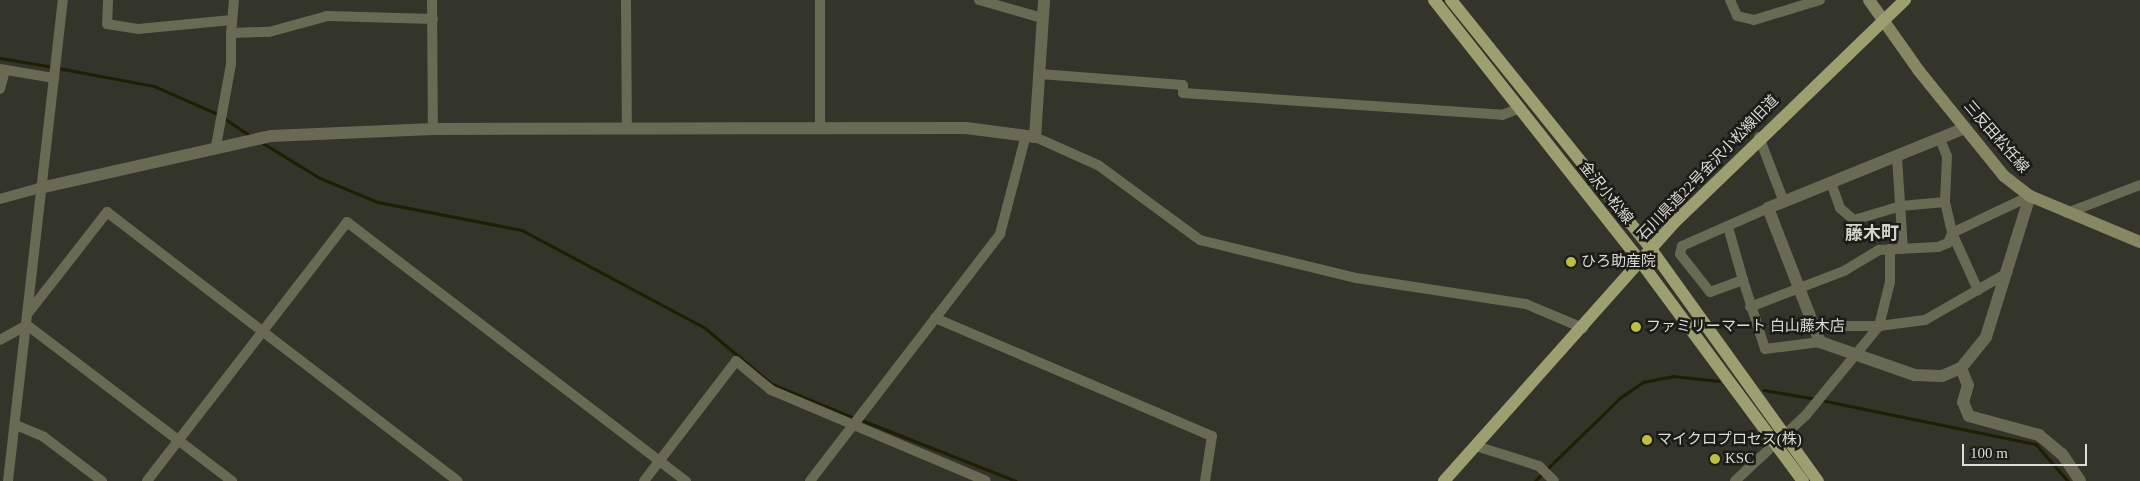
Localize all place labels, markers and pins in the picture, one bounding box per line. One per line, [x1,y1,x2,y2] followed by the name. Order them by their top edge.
[1581,253,1656,271] place label: ひろ助産院
[1565,256,1577,268] marker: ひろ助産院
[1646,318,1845,336] place label: ファミリーマート 白山藤木店
[1630,321,1642,333] marker: ファミリーマート 白山藤木店
[1657,431,1802,449] place label: マイクロプロセス(株)
[1641,434,1653,446] marker: マイクロプロセス(株)
[1725,450,1754,468] place label: KSC
[1709,453,1721,465] marker: KSC

